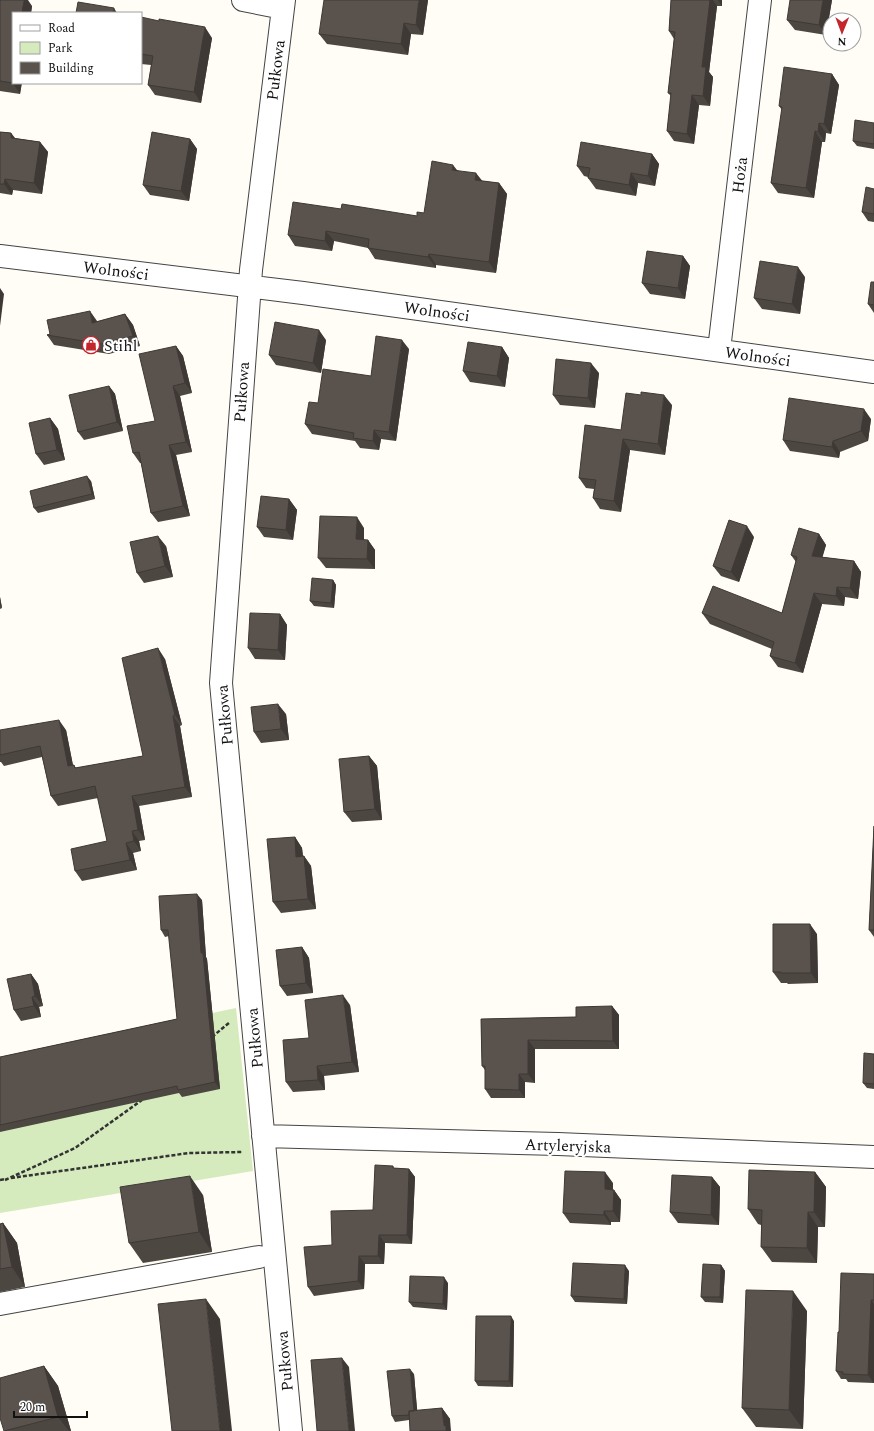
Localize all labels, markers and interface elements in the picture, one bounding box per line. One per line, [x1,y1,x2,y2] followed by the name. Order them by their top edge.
[12,12,142,84] legend
[822,12,862,52] north arrow
[48,19,75,38] text: Road
[837,33,846,50] text: N
[260,38,292,102] street label: Pułkowa
[48,39,73,58] text: Park
[48,59,94,78] text: Building
[726,155,754,195] street label: Hoża
[82,255,150,287] street label: Wolności
[402,295,471,328] street label: Wolności
[104,334,137,358] place label: Stihl
[81,335,101,355] shop icon: Stihl
[723,340,792,373] street label: Wolności
[228,361,256,423] street label: Pułkowa
[210,683,240,746] street label: Pułkowa
[240,1006,270,1069] street label: Pułkowa
[524,1132,612,1160] street label: Artyleryjska
[270,1329,300,1392] street label: Pułkowa
[14,1393,87,1419] scale bar
[20,1398,45,1417] text: 20 m

